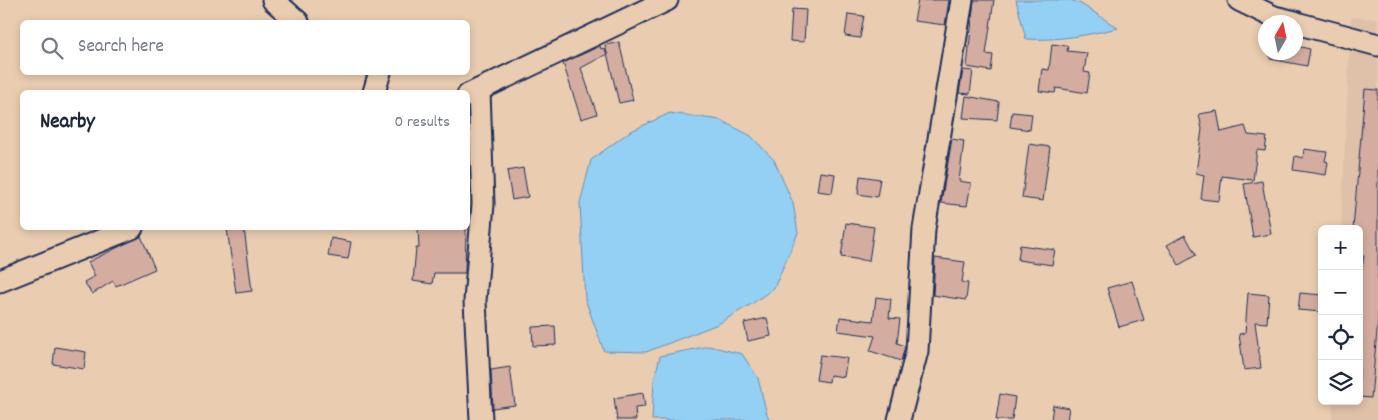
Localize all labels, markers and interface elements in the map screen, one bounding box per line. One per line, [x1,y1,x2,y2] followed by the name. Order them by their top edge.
[1258,15,1303,60] north arrow
[20,20,470,75] search box
[38,34,66,62] icon: search
[78,34,164,61] text: Search here
[40,108,95,138] text: Nearby
[395,111,450,134] text: 0 results
[1318,225,1363,405] map controls
[1318,225,1363,270] button: +
[1318,270,1363,315] button: −
[1318,315,1363,360] button: locate
[1318,360,1363,405] button: layers

